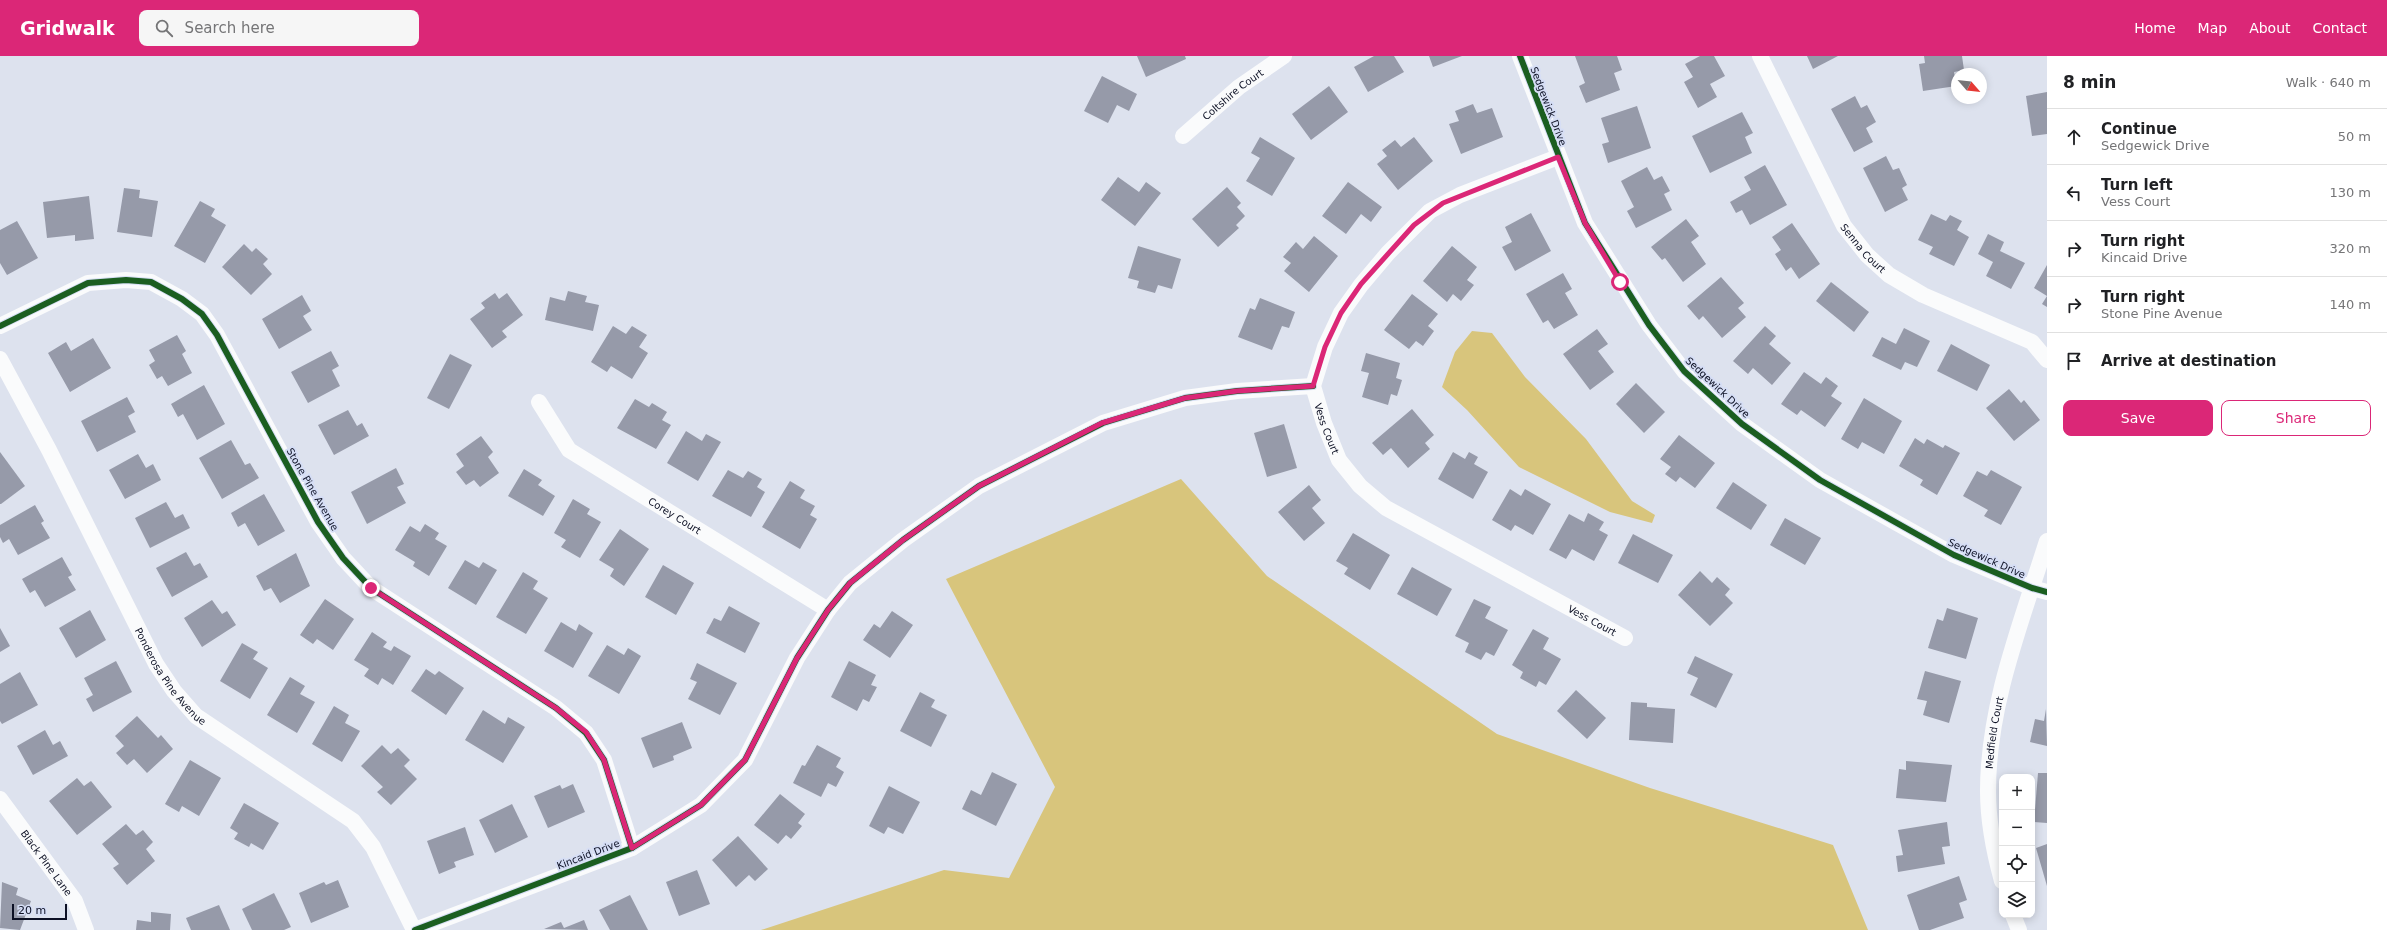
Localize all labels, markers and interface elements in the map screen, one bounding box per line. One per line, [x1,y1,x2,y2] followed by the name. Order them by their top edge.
[139,10,419,46] search box
[20,17,115,39] text: Gridwalk
[153,17,175,39] icon: search
[185,19,275,37] text: Search here
[2134,20,2176,36] text: Home
[2198,20,2227,36] text: Map
[2249,20,2291,36] text: About
[2313,20,2367,36] text: Contact
[1528,65,1569,147] street label: Sedgewick Drive
[1200,67,1266,122] street label: Coltshire Court
[1951,68,1987,104] north arrow
[2063,72,2116,92] text: 8 min
[2286,75,2371,90] text: Walk · 640 m
[2101,120,2177,138] text: Continue
[2063,126,2085,148] icon: ahead
[2338,129,2371,144] text: 50 m
[2101,138,2209,153] text: Sedgewick Drive
[2101,176,2173,194] text: Turn left
[2063,182,2085,204] icon: left
[2329,185,2371,200] text: 130 m
[2101,194,2170,209] text: Vess Court
[1838,222,1888,275] street label: Senna Court
[2101,232,2185,250] text: Turn right
[2063,238,2085,260] icon: right
[2329,241,2371,256] text: 320 m
[2101,250,2187,265] text: Kincaid Drive
[1611,273,1629,291] route start
[2101,288,2185,306] text: Turn right
[2063,294,2085,316] icon: right
[2329,297,2371,312] text: 140 m
[2101,306,2223,321] text: Stone Pine Avenue
[2063,350,2085,372] icon: arrive
[2101,352,2276,370] text: Arrive at destination
[1683,355,1752,420] street label: Sedgewick Drive
[2063,400,2213,436] button: Save
[2221,400,2371,436] button: Share
[1312,402,1341,456] street label: Vess Court
[284,446,341,532] street label: Stone Pine Avenue
[646,495,703,536] street label: Corey Court
[1946,536,2027,580] street label: Sedgewick Drive
[362,579,380,597] route end
[1566,603,1618,638] street label: Vess Court
[133,626,208,727] street label: Ponderosa Pine Avenue
[1984,695,2006,770] street label: Medfield Court
[1999,774,2035,918] map controls
[1999,774,2035,810] button: +
[1999,810,2035,846] button: −
[19,828,74,898] street label: Black Pine Lane
[555,837,621,871] street label: Kincaid Drive
[1999,846,2035,882] button: locate
[1999,882,2035,918] button: layers
[12,902,67,921] scale bar
[18,904,46,917] text: 20 m

